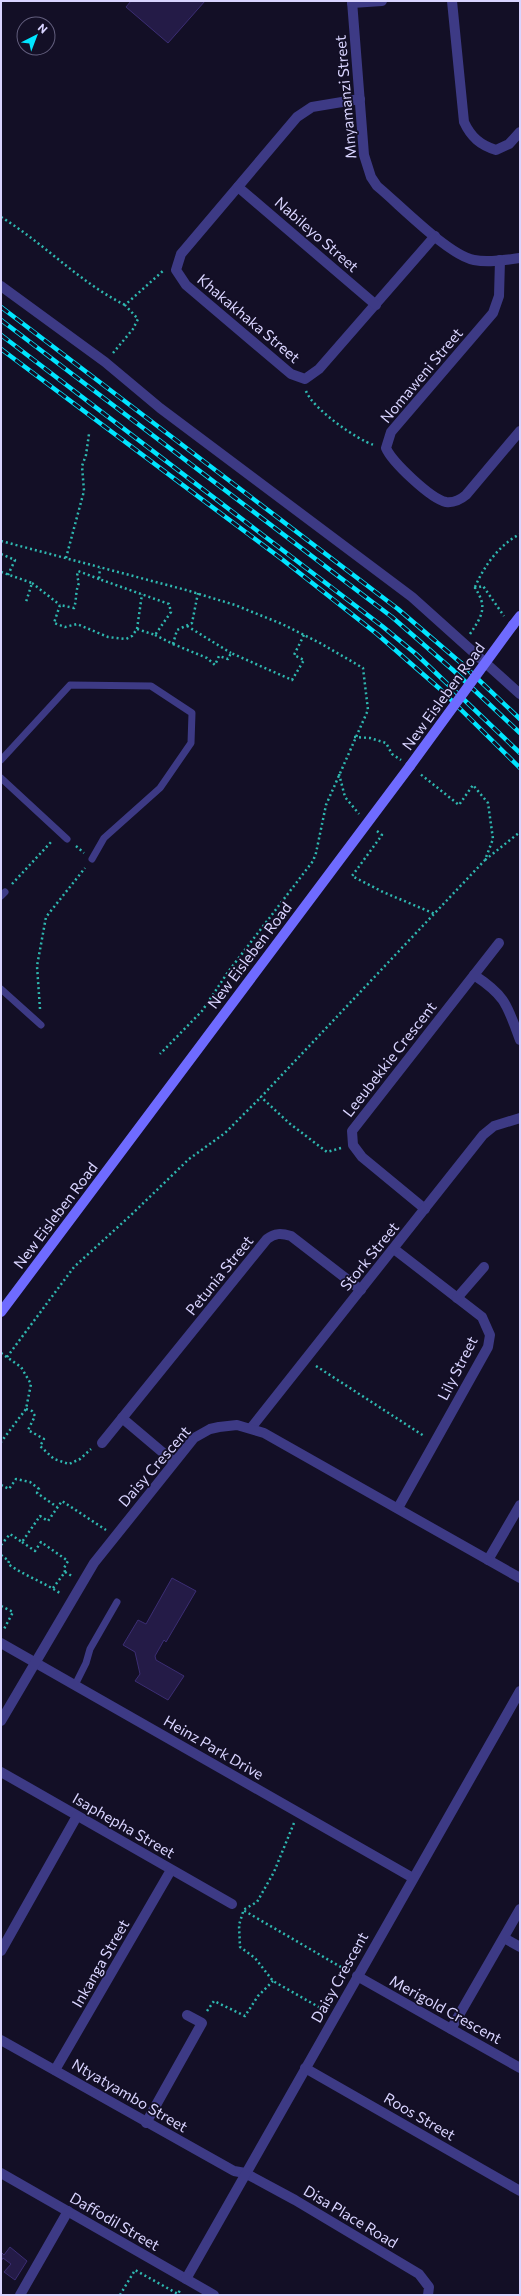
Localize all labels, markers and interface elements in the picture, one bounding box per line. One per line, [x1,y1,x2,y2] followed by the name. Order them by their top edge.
[16,16,56,56] north arrow
[36,21,50,36] text: N
[331,34,359,160] street label: Mnyamanzi Street
[271,193,363,275] street label: Nabileyo Street
[194,270,304,366] street label: Khakakhaka Street
[376,324,466,426] street label: Nomaweni Street
[398,639,488,753] street label: New Eisleben Road
[203,898,295,1012] street label: New Eisleben Road
[338,998,440,1120] street label: Leeubekkie Crescent
[9,1158,101,1272] street label: New Eisleben Road
[336,1218,402,1294] street label: Stork Street
[181,1232,257,1318] street label: Petunia Street
[433,1333,481,1403] street label: Lily Street
[114,1422,194,1510] street label: Daisy Crescent
[161,1711,267,1783] street label: Heinz Park Drive
[70,1788,178,1862] street label: Isaphepha Street
[68,1916,132,2010] street label: Inkanga Street
[307,1929,371,2025] street label: Daisy Crescent
[387,1971,505,2047] street label: Merigold Crescent
[69,2055,191,2135] street label: Ntyatyambo Street
[381,2088,459,2144] street label: Roos Street
[301,2181,401,2251] street label: Disa Place Road
[67,2188,163,2254] street label: Daffodil Street

